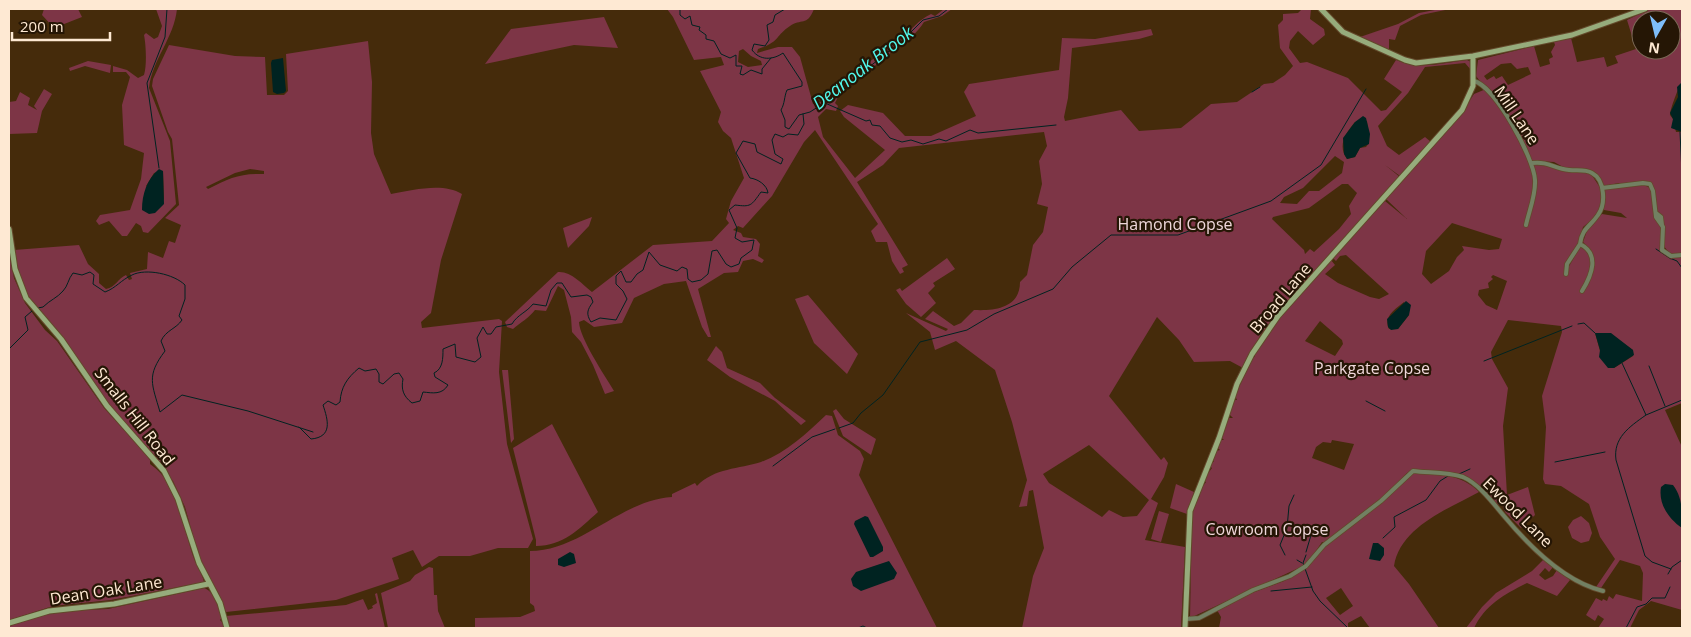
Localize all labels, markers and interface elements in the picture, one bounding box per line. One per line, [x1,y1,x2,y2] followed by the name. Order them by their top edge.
[12,10,110,42] scale bar
[1631,10,1681,60] north arrow
[20,16,64,36] text: 200 m
[807,19,919,114] water label: Deanoak Brook
[1647,38,1661,59] text: N
[1489,81,1545,149] street label: Mill Lane
[1118,213,1233,235] park label: Hamond Copse
[1244,258,1316,338] street label: Broad Lane
[1314,357,1430,379] park label: Parkgate Copse
[90,363,180,469] street label: Smalls Hill Road
[1478,472,1558,552] street label: Ewood Lane
[1206,518,1328,540] park label: Cowroom Copse
[48,570,164,610] street label: Dean Oak Lane

